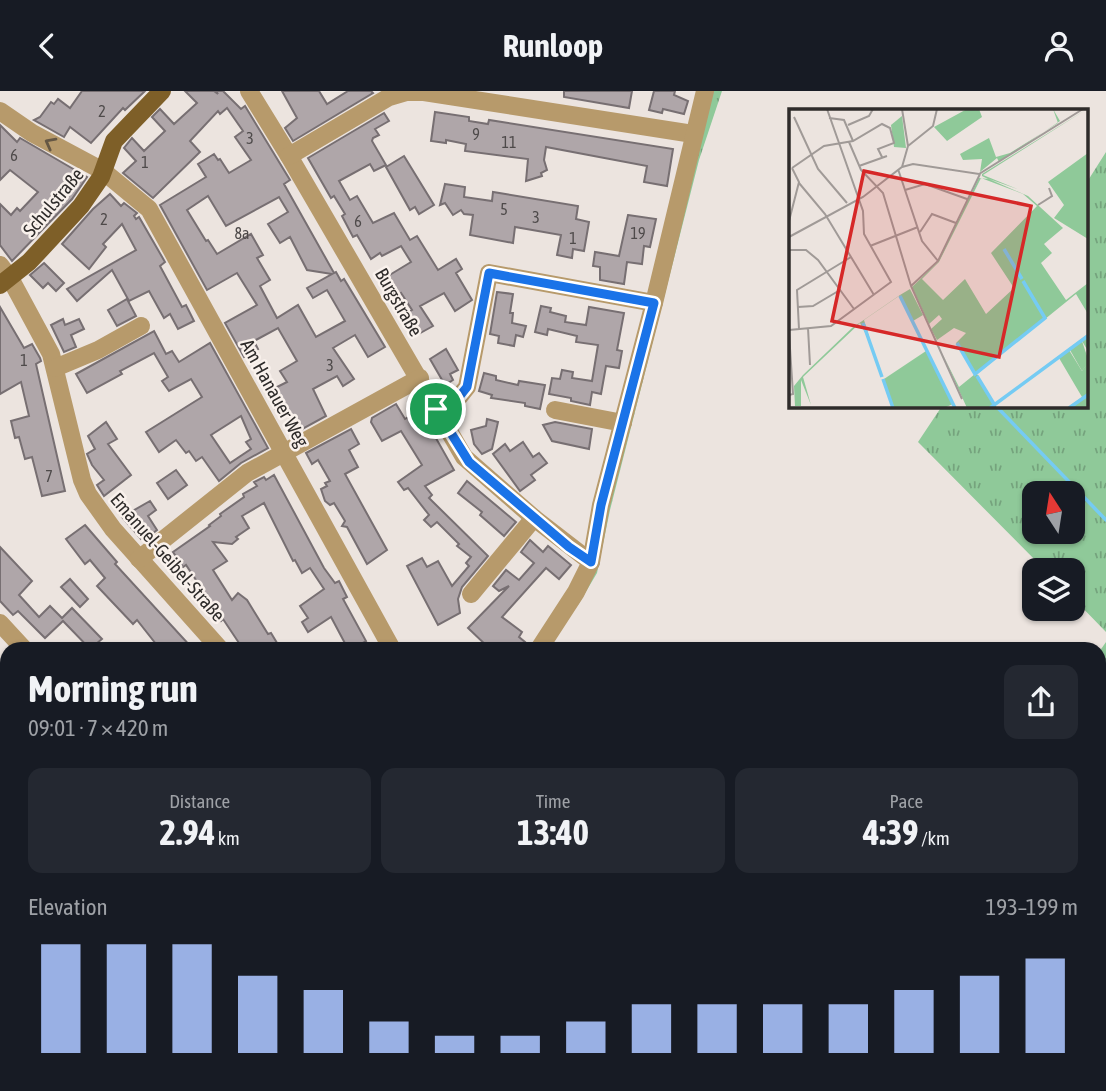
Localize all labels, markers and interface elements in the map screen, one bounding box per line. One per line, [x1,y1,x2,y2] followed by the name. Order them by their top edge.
[28,27,66,65] icon: back
[503,27,603,64] text: Runloop
[1040,27,1078,65] icon: person
[98,102,106,120] house number: 2
[789,109,1088,408] inset map
[472,125,480,143] house number: 9
[246,129,254,147] house number: 3
[501,133,517,151] house number: 11
[45,138,58,151] one-way arrow
[10,146,18,164] house number: 6
[141,153,149,171] house number: 1
[18,163,88,241] street label: Schulstraße
[500,200,508,218] house number: 5
[532,208,540,226] house number: 3
[100,210,108,228] house number: 2
[354,212,362,230] house number: 6
[235,224,249,242] house number: 8a
[630,224,646,242] house number: 19
[569,229,577,247] house number: 1
[371,264,427,340] street label: Burgstraße
[236,335,314,451] street label: Am Hanauer Weg
[20,351,28,369] house number: 1
[326,356,334,374] house number: 3
[406,379,466,439] pin
[417,390,455,428] icon: arrive
[45,467,53,485] house number: 7
[1022,481,1085,544] north arrow
[1022,481,1085,621] map controls
[106,488,230,626] street label: Emanuel-Geibel-Straße
[1022,558,1085,621] button: layers
[1004,665,1078,739] button: share
[28,667,198,710] text: Morning run
[28,715,168,741] text: 09:01 · 7 × 420 m
[169,790,230,812] text: Distance
[536,790,570,812] text: Time
[890,790,923,812] text: Pace
[160,812,215,852] text: 2.94
[517,812,589,852] text: 13:40
[863,812,919,852] text: 4:39
[215,827,240,849] text: km
[919,827,950,849] text: /km
[28,894,108,920] text: Elevation
[985,894,1078,920] text: 193–199 m

